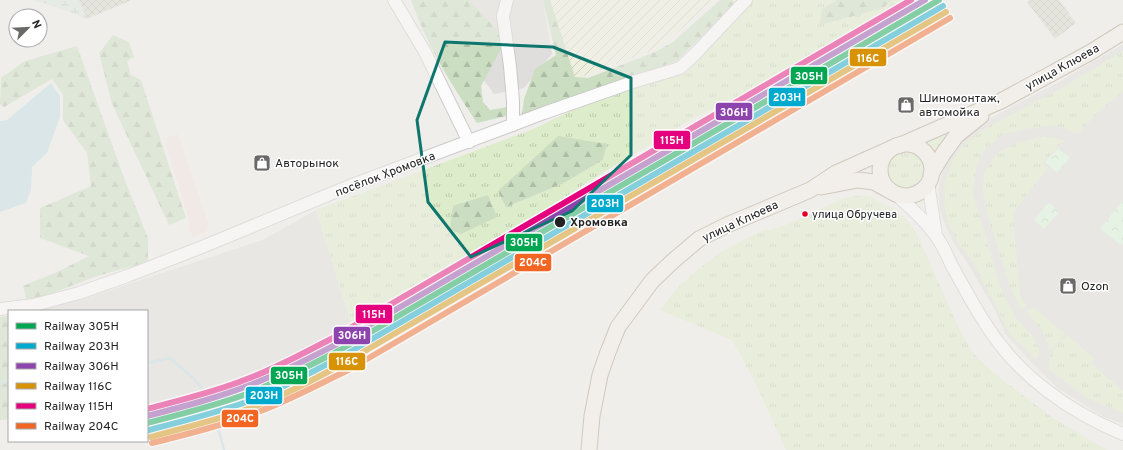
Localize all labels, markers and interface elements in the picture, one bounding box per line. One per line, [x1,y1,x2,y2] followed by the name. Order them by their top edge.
[8,8,48,48] north arrow
[28,18,44,31] text: N
[1023,41,1102,95] street label: улица Клюева
[849,48,887,67] line badge: 116С
[857,52,879,66] text: 116С
[790,66,828,85] line badge: 305Н
[795,70,823,84] text: 305Н
[768,87,806,107] line badge: 203Н
[773,91,801,105] text: 203Н
[919,91,1000,121] place label: Шиномонтаж, автомойка
[896,95,916,115] shop icon: Шиномонтаж, автомойка
[715,102,753,121] line badge: 306Н
[720,106,748,120] text: 306Н
[653,130,691,150] line badge: 115Н
[660,134,684,148] text: 115Н
[333,148,438,201] street label: посёлок Хромовка
[252,153,272,173] shop icon: Авторынок
[275,156,339,172] place label: Авторынок
[586,194,624,213] line badge: 203Н
[591,197,619,211] text: 203Н
[700,197,781,247] street label: улица Клюева
[812,208,897,222] place label: улица Обручева
[800,209,810,219] marker: улица Обручева
[553,215,567,229] marker: Хромовка
[570,215,628,231] place label: Хромовка
[505,233,543,252] line badge: 305Н
[510,236,538,250] text: 305Н
[514,253,552,272] line badge: 204С
[519,256,547,270] text: 204С
[1058,276,1078,296] shop icon: Ozon
[1081,279,1109,295] place label: Ozon
[355,304,393,324] line badge: 115Н
[362,308,386,322] text: 115Н
[8,310,148,442] legend
[44,319,119,335] text: Railway 305Н
[333,326,371,345] line badge: 306Н
[338,329,366,343] text: 306Н
[44,339,119,355] text: Railway 203Н
[328,352,366,371] line badge: 116С
[336,355,358,369] text: 116С
[44,359,119,375] text: Railway 306Н
[270,366,308,385] line badge: 305Н
[275,369,303,383] text: 305Н
[44,379,112,395] text: Railway 116С
[245,386,283,405] line badge: 203Н
[250,389,278,403] text: 203Н
[44,399,113,415] text: Railway 115Н
[221,409,259,428] line badge: 204С
[226,412,254,426] text: 204С
[44,419,119,435] text: Railway 204С

